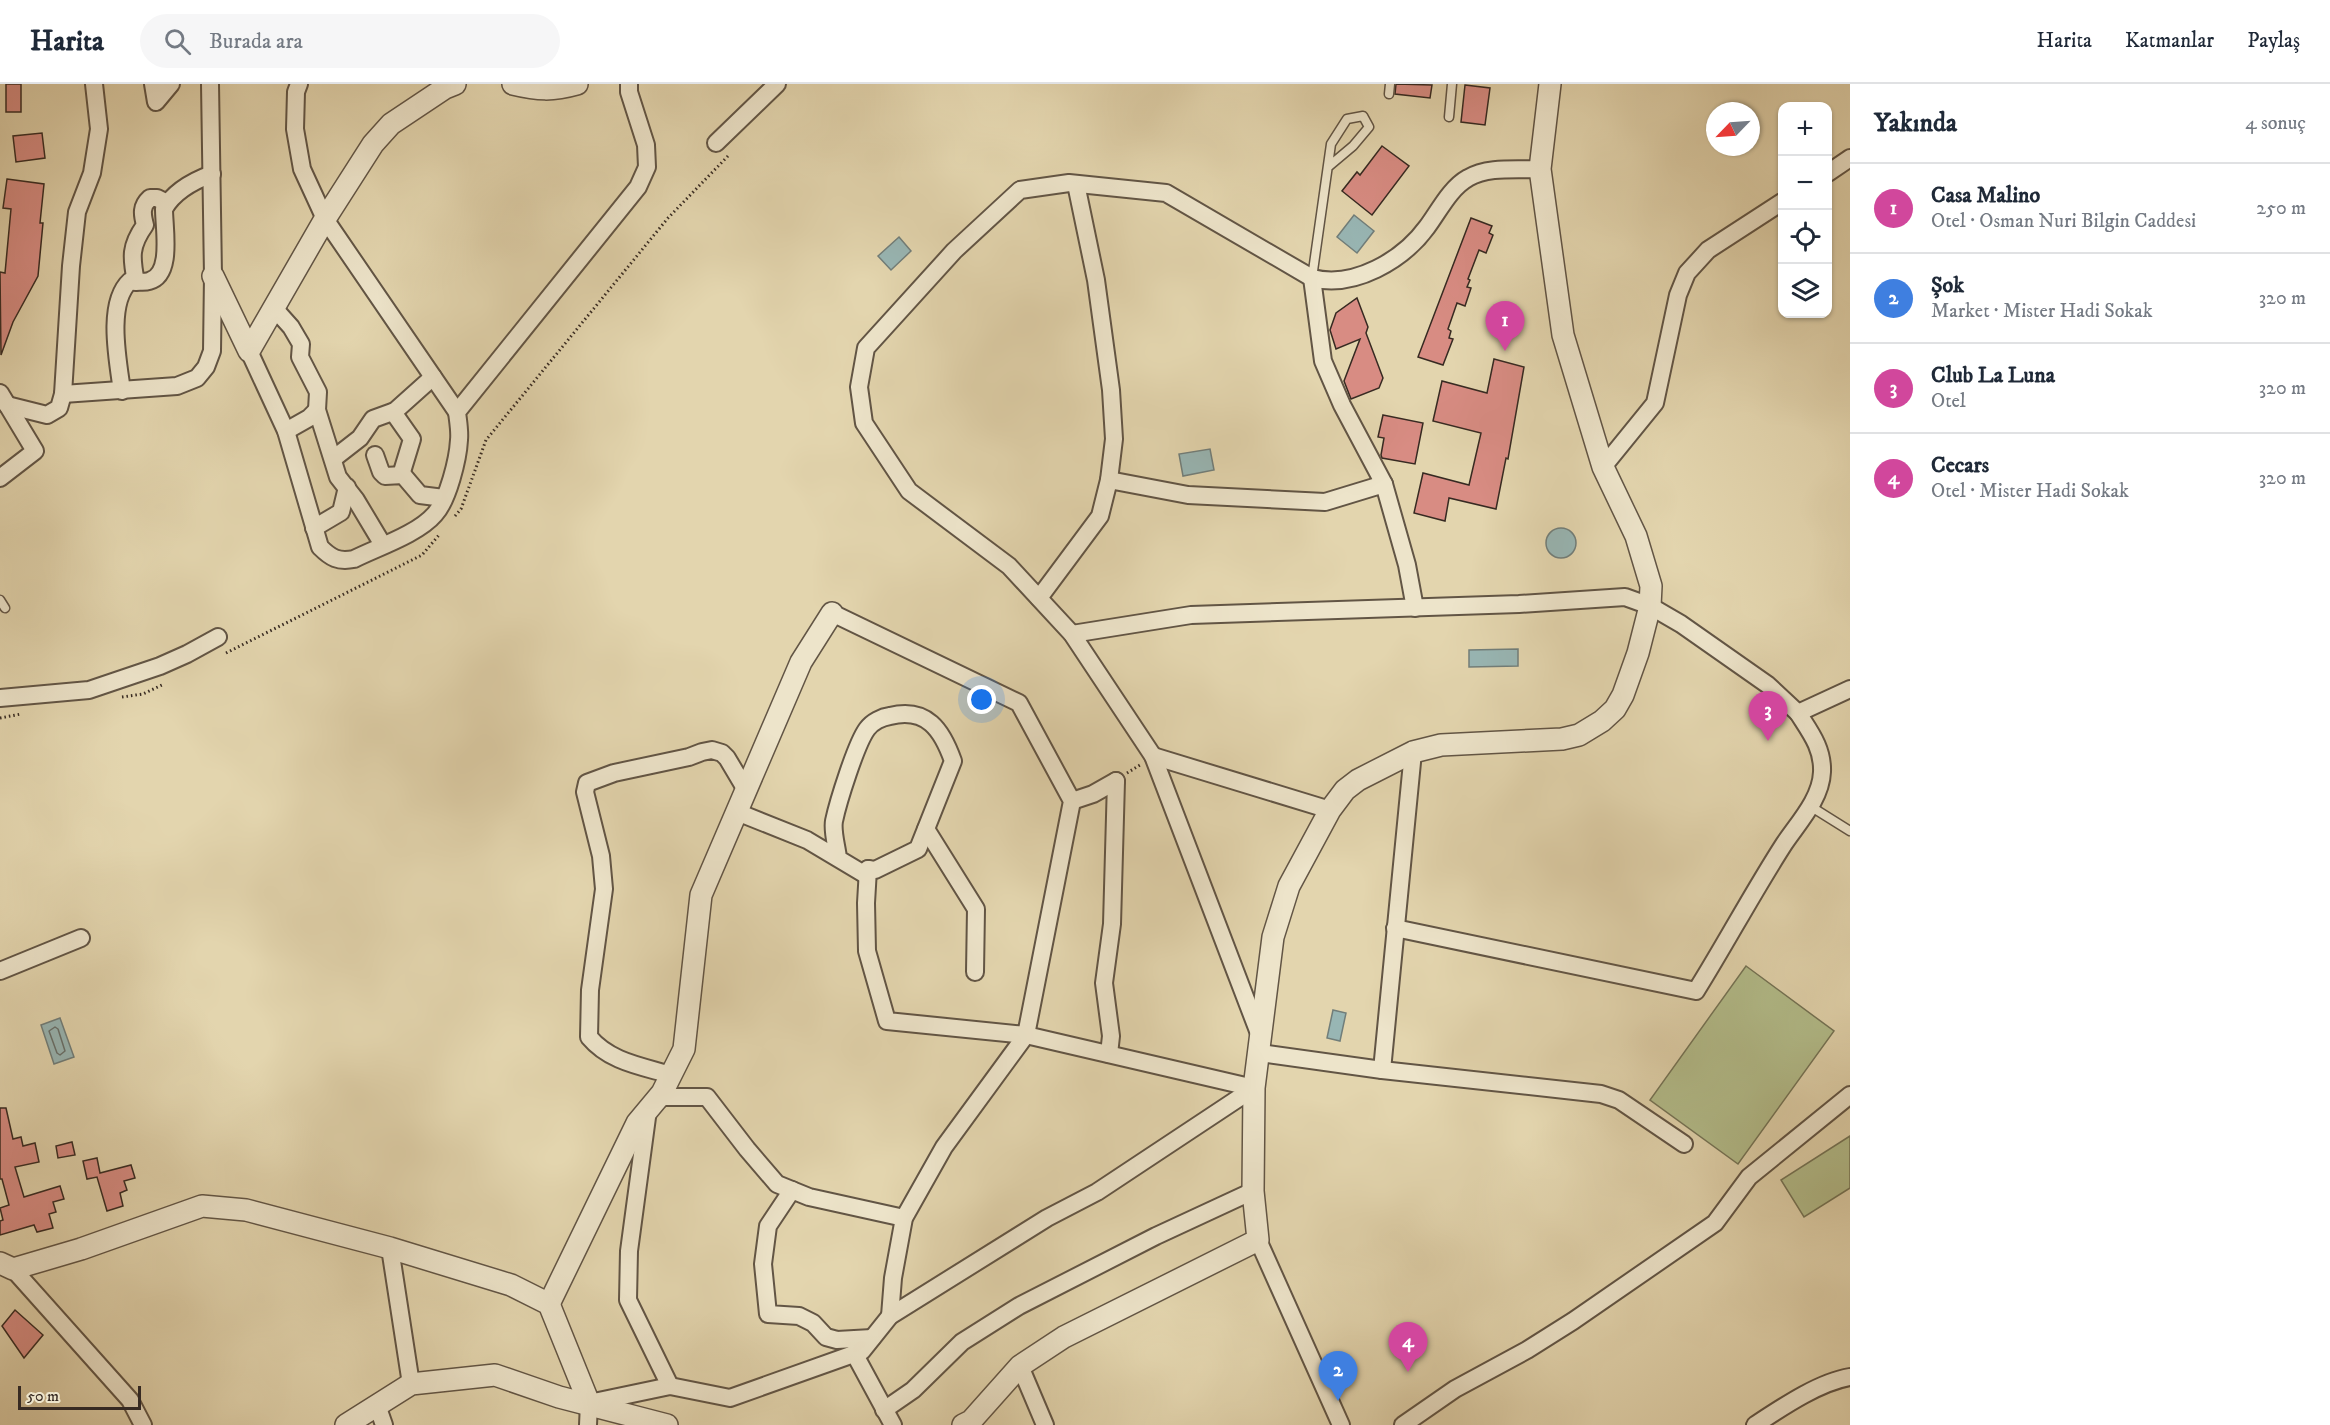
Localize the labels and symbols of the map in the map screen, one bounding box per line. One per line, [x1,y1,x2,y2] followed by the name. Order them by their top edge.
[1706,102,1760,156] north arrow
[1486,302,1524,351] pin: 1
[967,685,996,714] your location
[1748,692,1788,741] pin: 3
[1388,1322,1428,1372] pin: 4
[1318,1352,1358,1401] pin: 2
[18,1383,141,1410] scale bar

